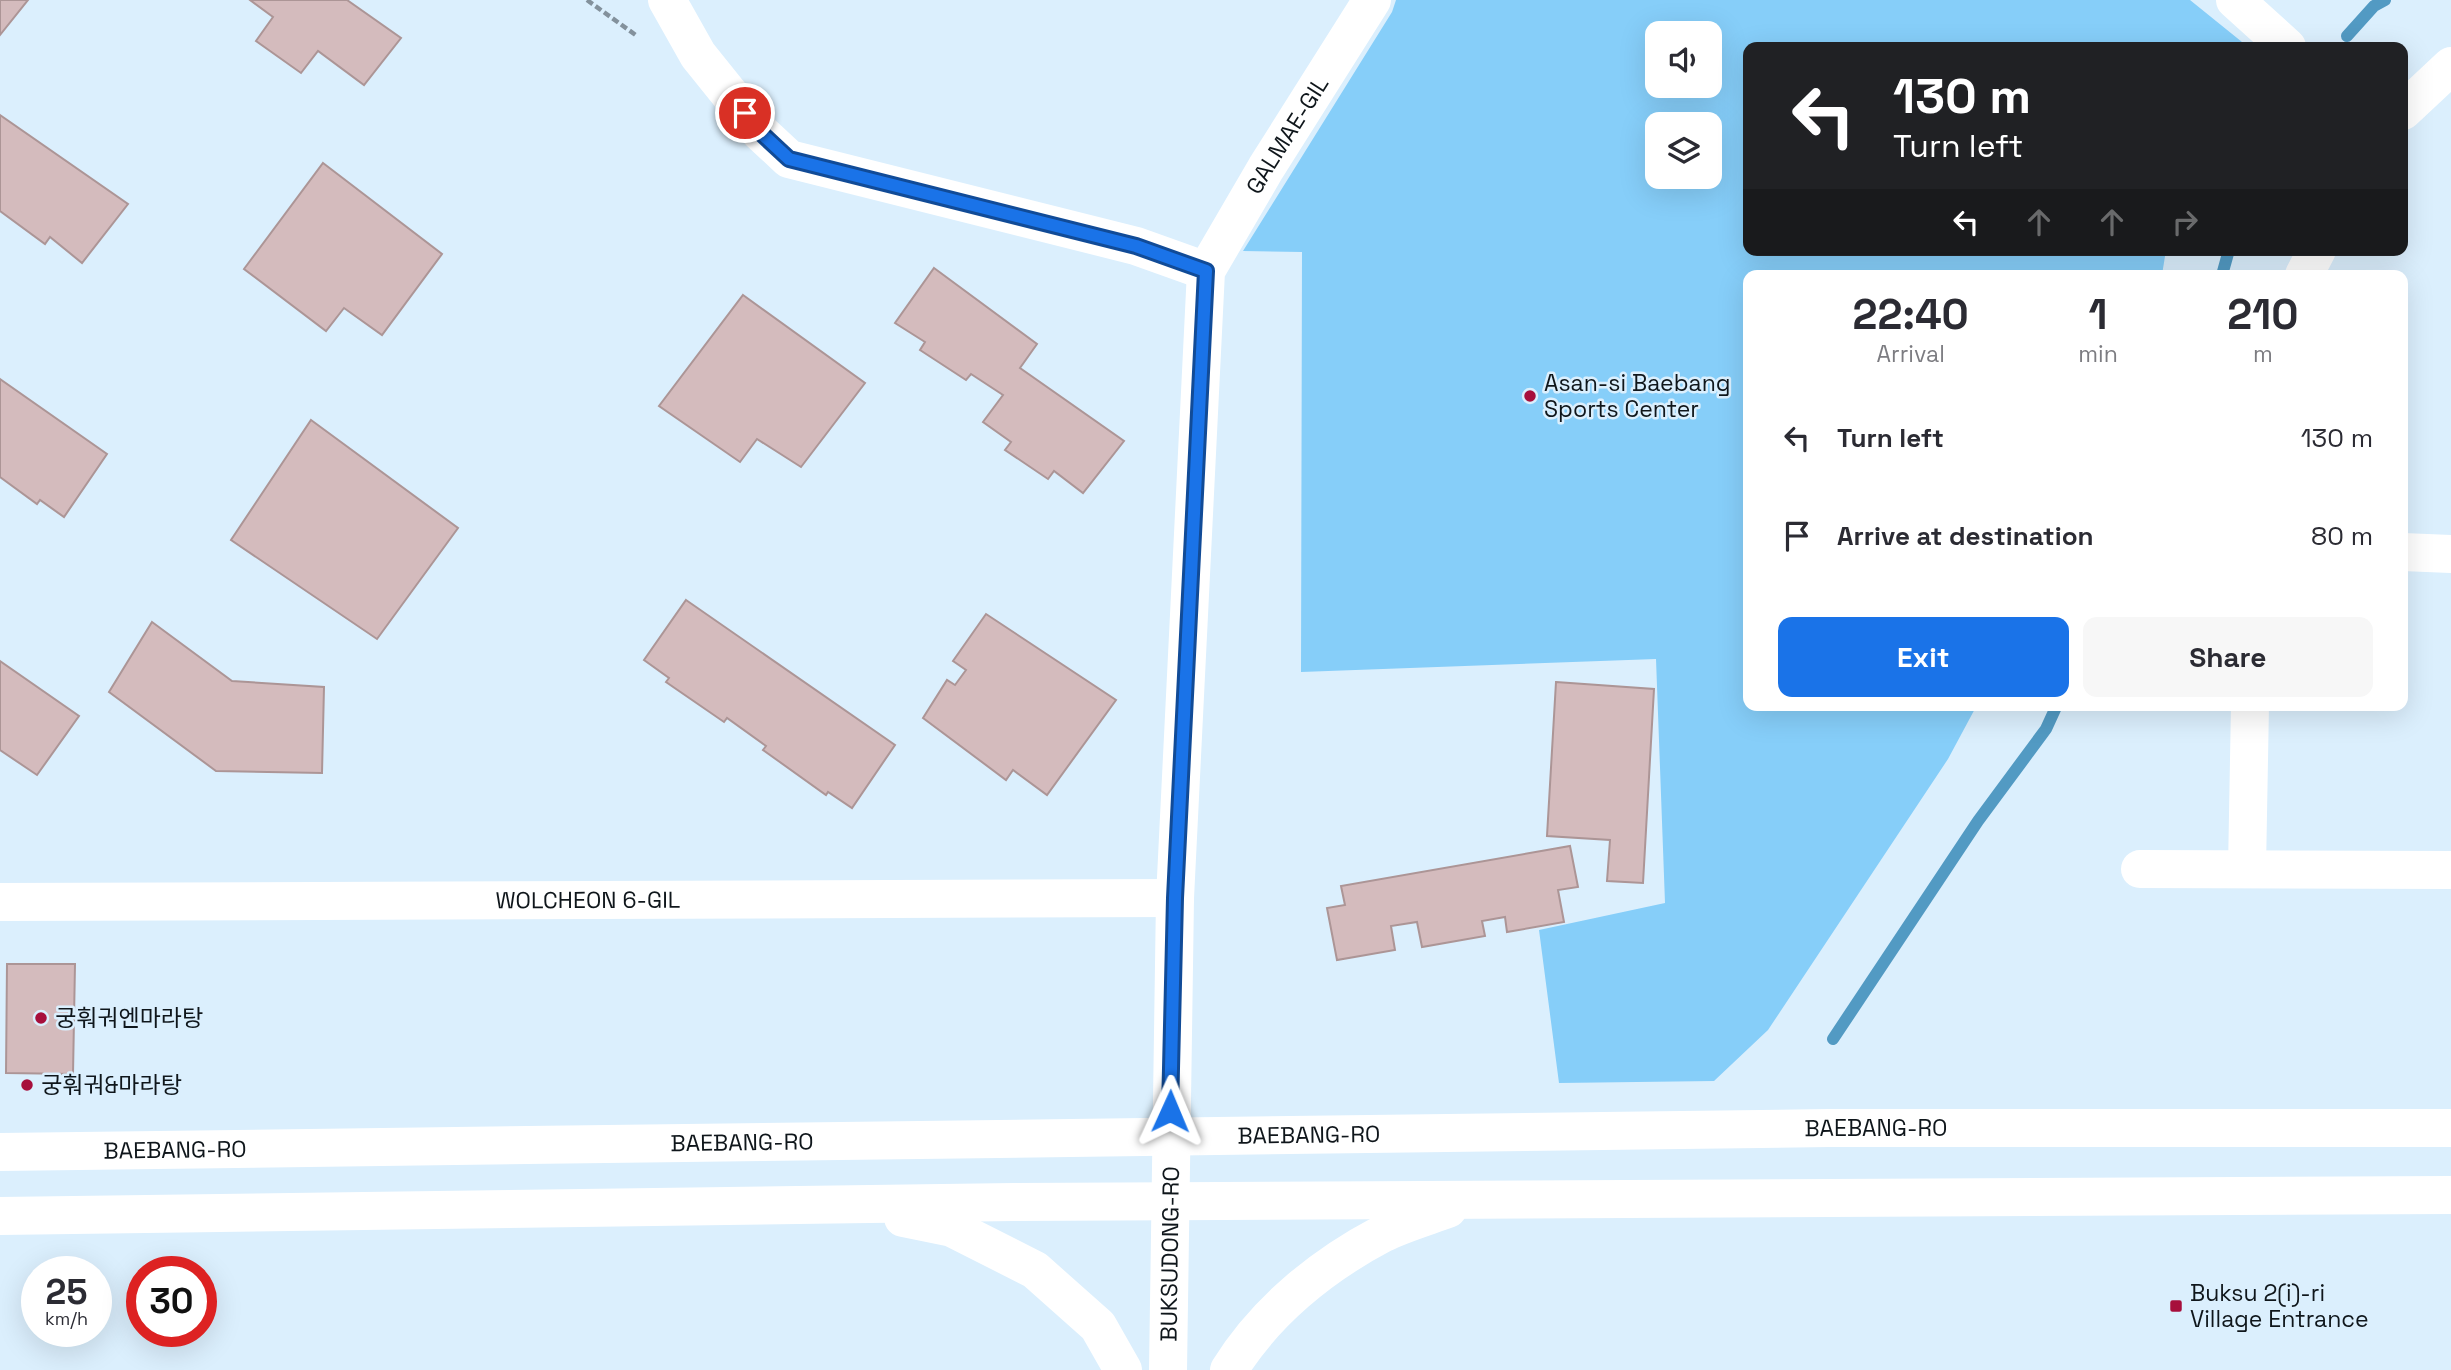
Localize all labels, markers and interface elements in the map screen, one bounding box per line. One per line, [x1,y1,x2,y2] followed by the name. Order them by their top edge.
[1645,21,1722,189] map controls
[1645,21,1722,98] button: sound
[1893,65,2031,127] text: 130 m
[1778,70,1869,161] icon: left
[1239,71,1335,199] street label: GALMAE-GIL
[715,83,775,143] pin
[726,94,764,132] icon: arrive
[1645,112,1722,189] button: layers
[1893,126,2023,166] text: Turn left
[1947,203,1985,241] icon: left
[2020,203,2058,241] icon: ahead
[2093,203,2131,241] icon: ahead
[2166,203,2204,241] icon: right
[1852,288,1969,341] text: 22:40
[2089,288,2108,341] text: 1
[2227,288,2298,341] text: 210
[1876,339,1945,369] text: Arrival
[2078,339,2118,369] text: min
[2253,339,2273,369] text: m
[1544,368,1731,424] place label: Asan-si Baebang Sports Center
[1522,388,1538,404] marker: Asan-si Baebang Sports Center
[1778,419,1816,457] icon: left
[1837,421,1944,455] text: Turn left
[2301,421,2373,455] text: 130 m
[1778,517,1816,555] icon: arrive
[1837,519,2094,553] text: Arrive at destination
[2311,519,2373,553] text: 80 m
[1778,617,2069,697] button: Exit
[2083,617,2373,697] button: Share
[496,885,680,915] street label: WOLCHEON 6-GIL
[55,1003,203,1033] place label: 궁훠궈엔마라탕
[33,1010,49,1026] marker: 궁훠궈엔마라탕
[41,1070,182,1100] place label: 궁훠궈&마라탕
[1133,1074,1207,1148] position arrow
[19,1077,35,1093] marker: 궁훠궈&마라탕
[1804,1113,1947,1143] street label: BAEBANG-RO
[1237,1119,1381,1151] street label: BAEBANG-RO
[670,1126,814,1158] street label: BAEBANG-RO
[103,1134,247,1166] street label: BAEBANG-RO
[1153,1166,1186,1342] street label: BUKSUDONG-RO
[126,1256,217,1347] speed limit sign: 30
[46,1270,87,1314] text: 25
[2190,1278,2369,1334] place label: Buksu 2(i)-ri Village Entrance
[2168,1298,2184,1314] marker: Buksu 2(i)-ri Village Entrance
[45,1307,88,1330] text: km/h

